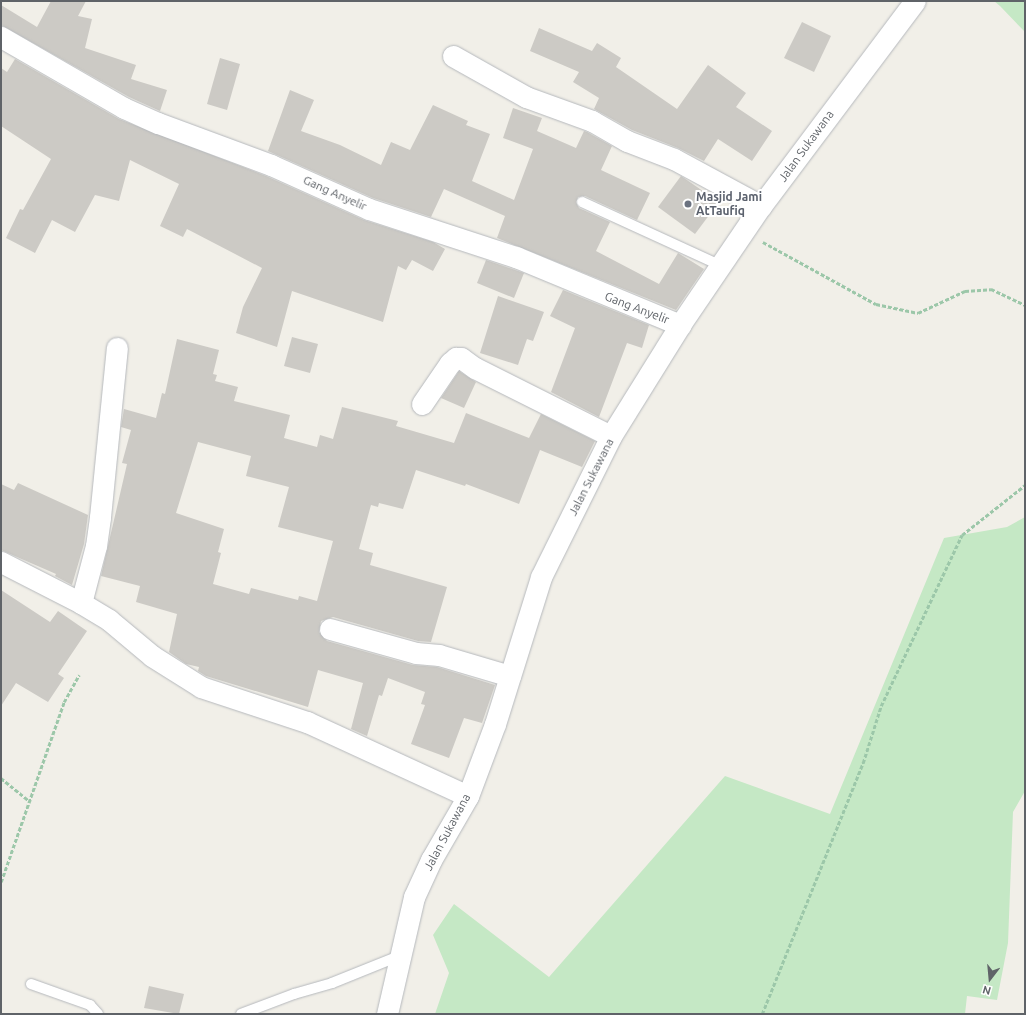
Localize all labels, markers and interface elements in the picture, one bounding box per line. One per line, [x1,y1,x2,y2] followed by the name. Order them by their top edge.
[775,107,837,185] street label: Jalan Sukawana
[301,173,369,213] street label: Gang Anyelir
[696,190,762,218] place label: Masjid Jami AtTaufiq
[683,199,693,209] marker: Masjid Jami AtTaufiq
[603,289,671,327] street label: Gang Anyelir
[565,436,617,518] street label: Jalan Sukawana
[421,791,473,873] street label: Jalan Sukawana
[970,959,1010,999] north arrow
[981,984,992,997] text: N

